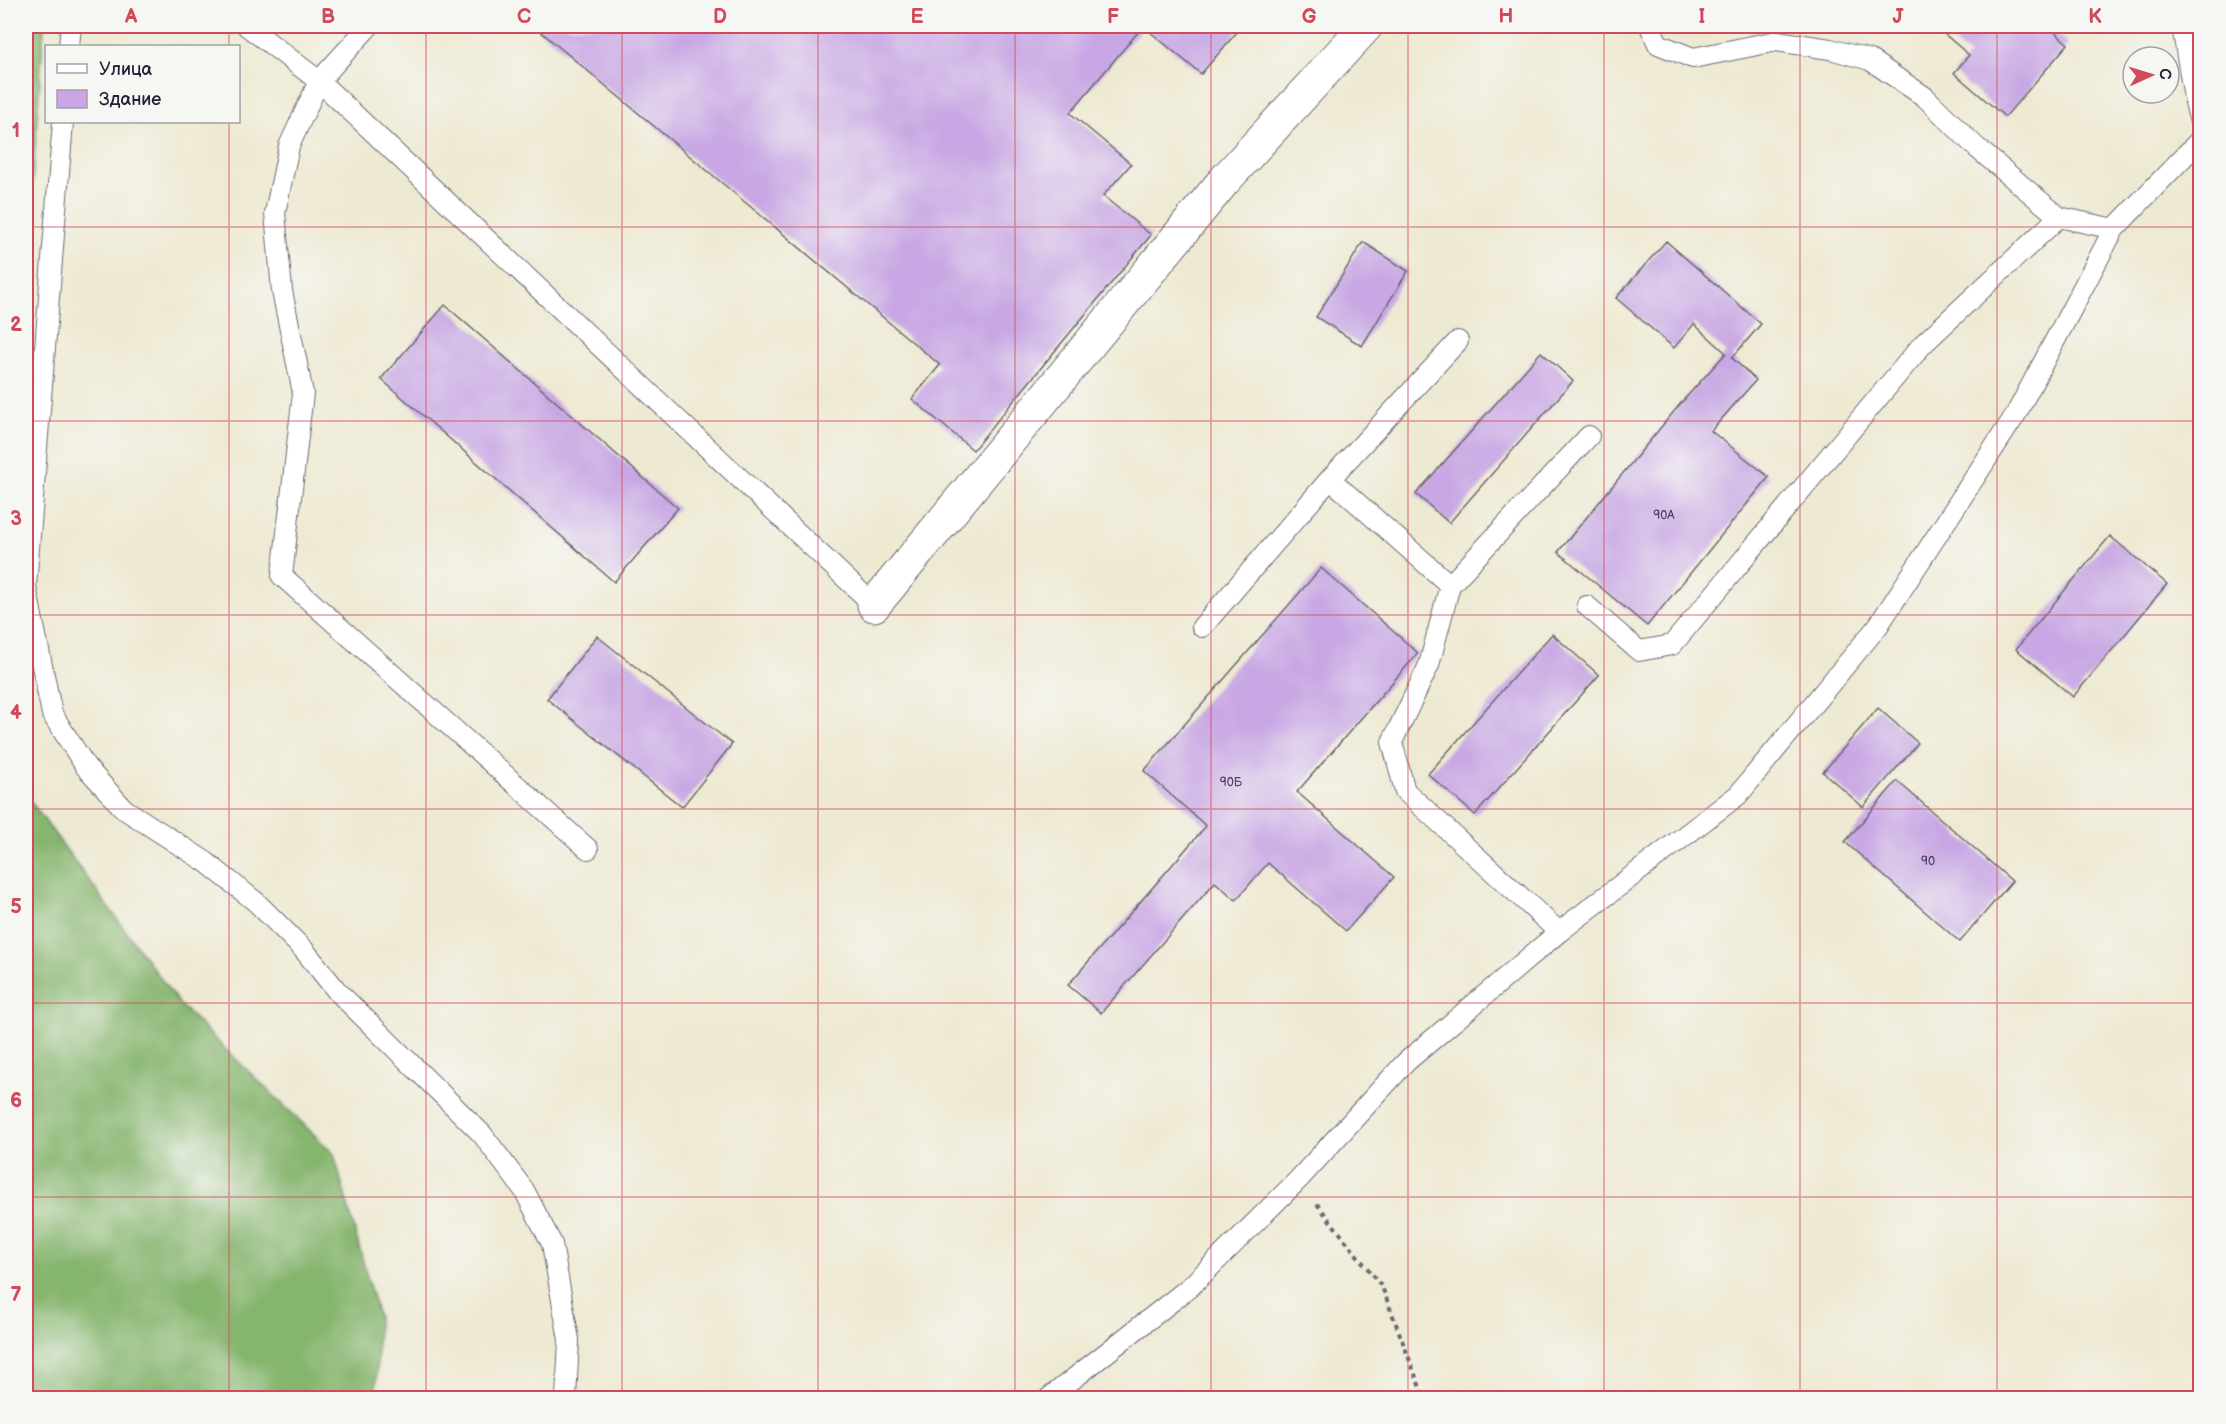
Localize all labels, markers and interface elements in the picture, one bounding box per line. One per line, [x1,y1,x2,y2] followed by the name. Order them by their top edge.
[124,5,138,29] text: A
[321,5,335,29] text: B
[517,5,531,29] text: C
[713,5,727,29] text: D
[911,5,924,29] text: E
[1107,5,1119,29] text: F
[1302,5,1317,29] text: G
[1499,5,1513,29] text: H
[1699,5,1705,29] text: I
[1893,5,1905,29] text: J
[2088,5,2102,29] text: K
[45,45,240,123] legend
[2121,45,2181,105] north arrow
[99,59,153,80] text: Улица
[2155,68,2174,80] text: С
[99,89,161,110] text: Здание
[12,119,20,143] text: 1
[10,313,22,337] text: 2
[10,507,22,531] text: 3
[1653,508,1675,523] house number: 90А
[10,701,22,725] text: 4
[1220,775,1243,790] house number: 90Б
[1921,854,1935,869] house number: 90
[10,895,22,919] text: 5
[10,1089,22,1113] text: 6
[10,1283,22,1307] text: 7

